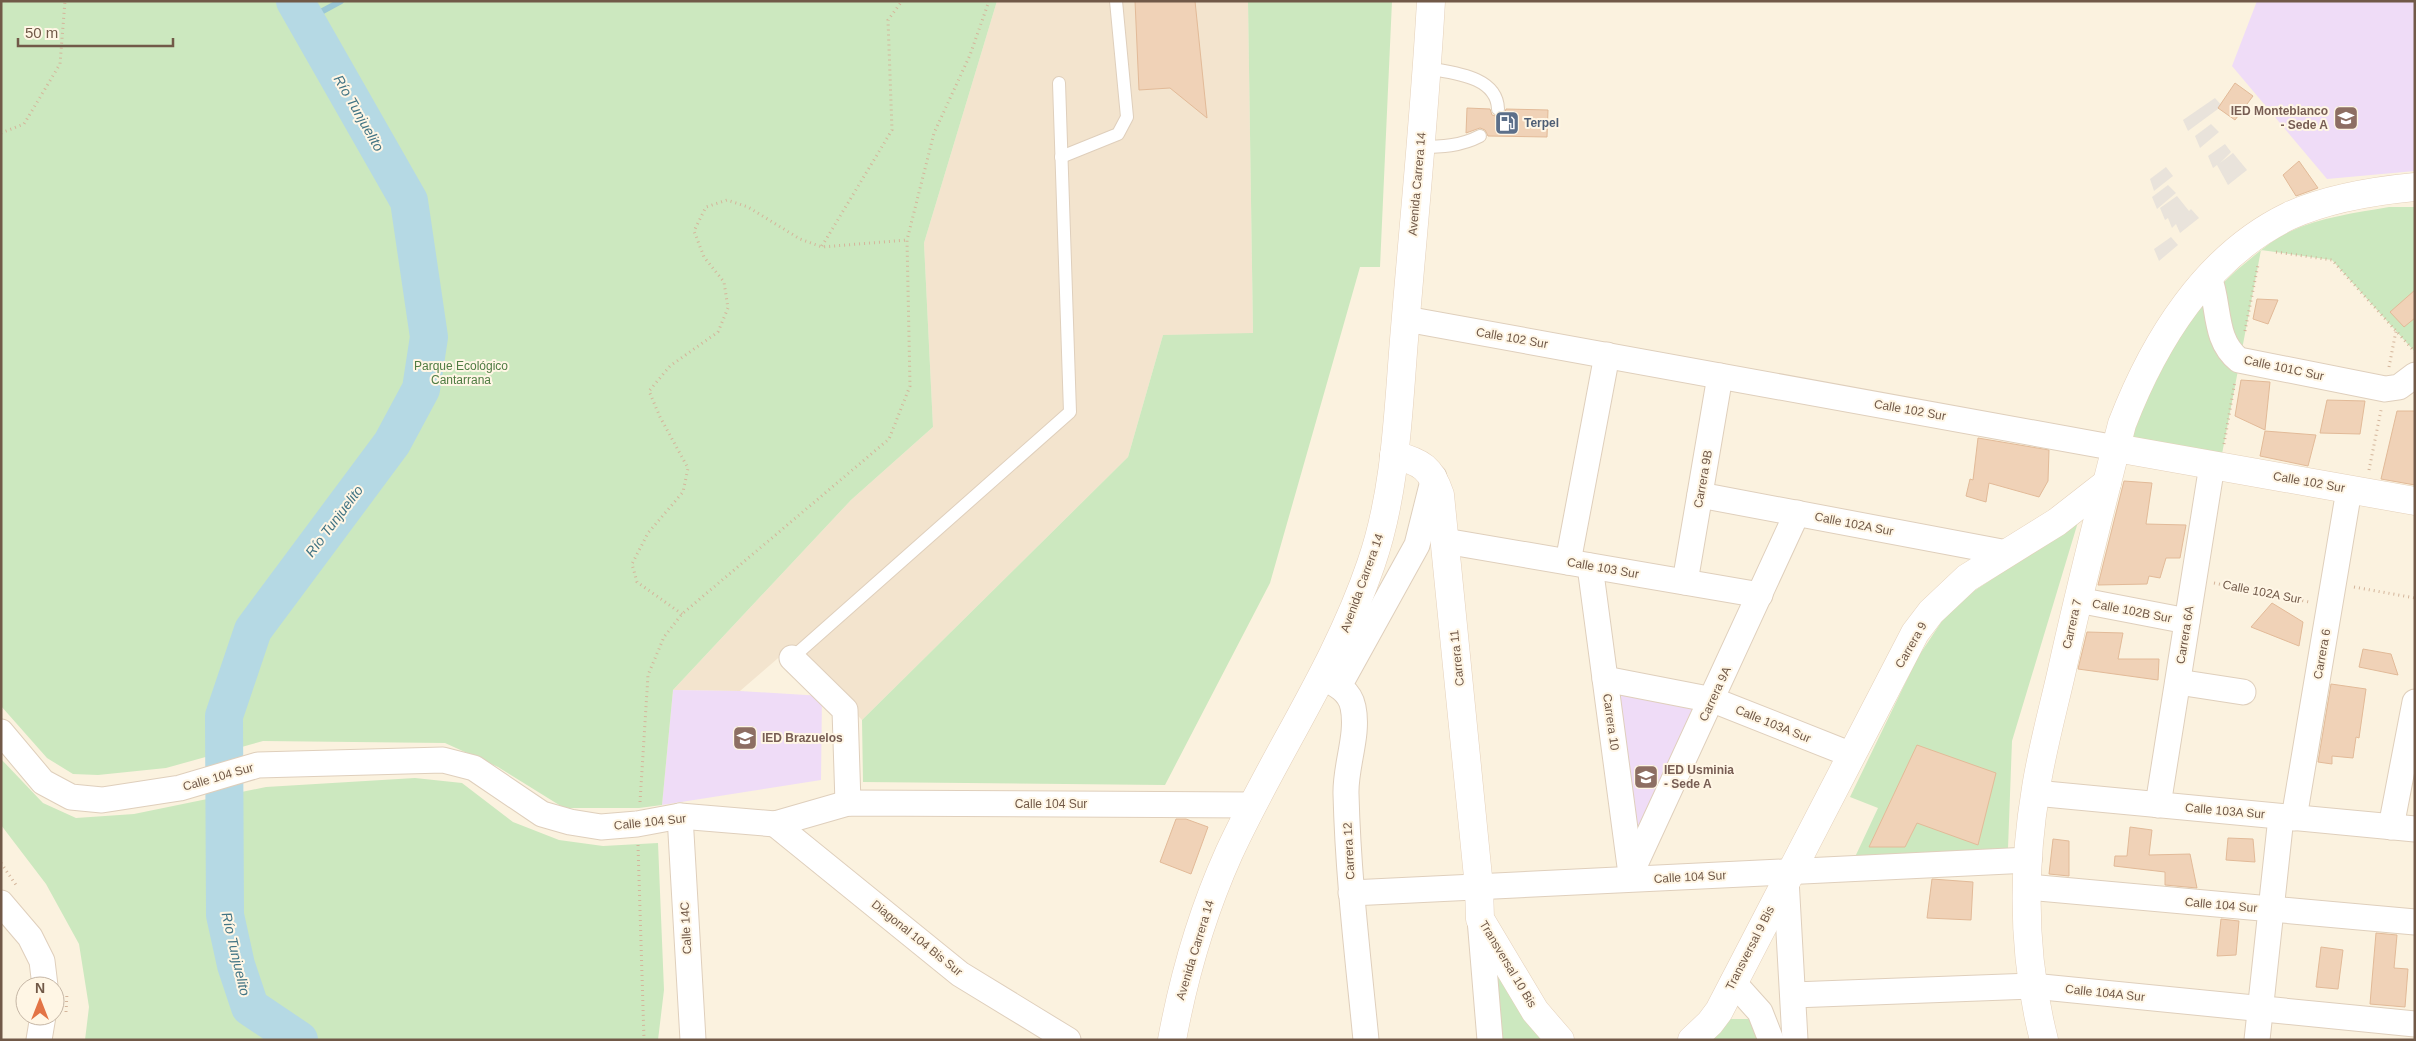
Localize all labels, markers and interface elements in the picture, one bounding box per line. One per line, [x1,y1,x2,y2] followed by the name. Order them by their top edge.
[18,15,172,47] scale bar
[25,24,58,41] text: 50 m
[331,72,387,154] water label: Río Tunjuelito
[2231,104,2328,132] place label: IED Monteblanco - Sede A
[2333,105,2359,131] school or university icon: IED Monteblanco - Sede A
[1494,110,1520,136] fuel station icon: Terpel
[1524,116,1559,130] place label: Terpel
[1406,131,1429,236] street label: Avenida Carrera 14
[1475,325,1549,351] street label: Calle 102 Sur
[2243,353,2325,383] street label: Calle 101C Sur
[414,359,508,387] park label: Parque Ecológico Cantarrana
[1873,397,1947,423] street label: Calle 102 Sur
[1691,449,1715,509] street label: Carrera 9B
[2272,469,2346,495] street label: Calle 102 Sur
[302,482,366,560] water label: Río Tunjuelito
[1813,509,1895,539] street label: Calle 102A Sur
[1338,532,1386,634] street label: Avenida Carrera 14
[1566,555,1640,581] street label: Calle 103 Sur
[2221,577,2303,607] street label: Calle 102A Sur
[2091,596,2173,626] street label: Calle 102B Sur
[2059,597,2085,650] street label: Carrera 7
[2173,605,2197,665] street label: Carrera 6A
[1892,619,1930,670] street label: Carrera 9
[2311,628,2333,680] street label: Carrera 6
[1447,629,1467,687] street label: Carrera 11
[1696,664,1734,724] street label: Carrera 9A
[1600,693,1622,752] street label: Carrera 10
[1733,703,1813,745] street label: Calle 103A Sur
[732,725,758,751] school or university icon: IED Brazuelos
[762,731,843,745] place label: IED Brazuelos
[181,760,255,794] street label: Calle 104 Sur
[1664,763,1734,791] place label: IED Usminia - Sede A
[1633,764,1659,790] school or university icon: IED Usminia - Sede A
[1015,797,1087,811] street label: Calle 104 Sur
[2185,801,2265,821] street label: Calle 103A Sur
[613,811,687,833] street label: Calle 104 Sur
[1340,822,1357,880] street label: Carrera 12
[1653,868,1727,886] street label: Calle 104 Sur
[2184,895,2258,915] street label: Calle 104 Sur
[869,897,965,979] street label: Diagonal 104 Bis Sur
[1173,898,1217,1002] street label: Avenida Carrera 14
[678,901,694,955] street label: Calle 14C
[1723,904,1777,992] street label: Transversal 9 Bis
[219,911,253,998] water label: Río Tunjuelito
[1477,918,1539,1010] street label: Transversal 10 Bis
[15,976,65,1026] north arrow
[35,980,45,996] text: N
[2064,982,2146,1004] street label: Calle 104A Sur

